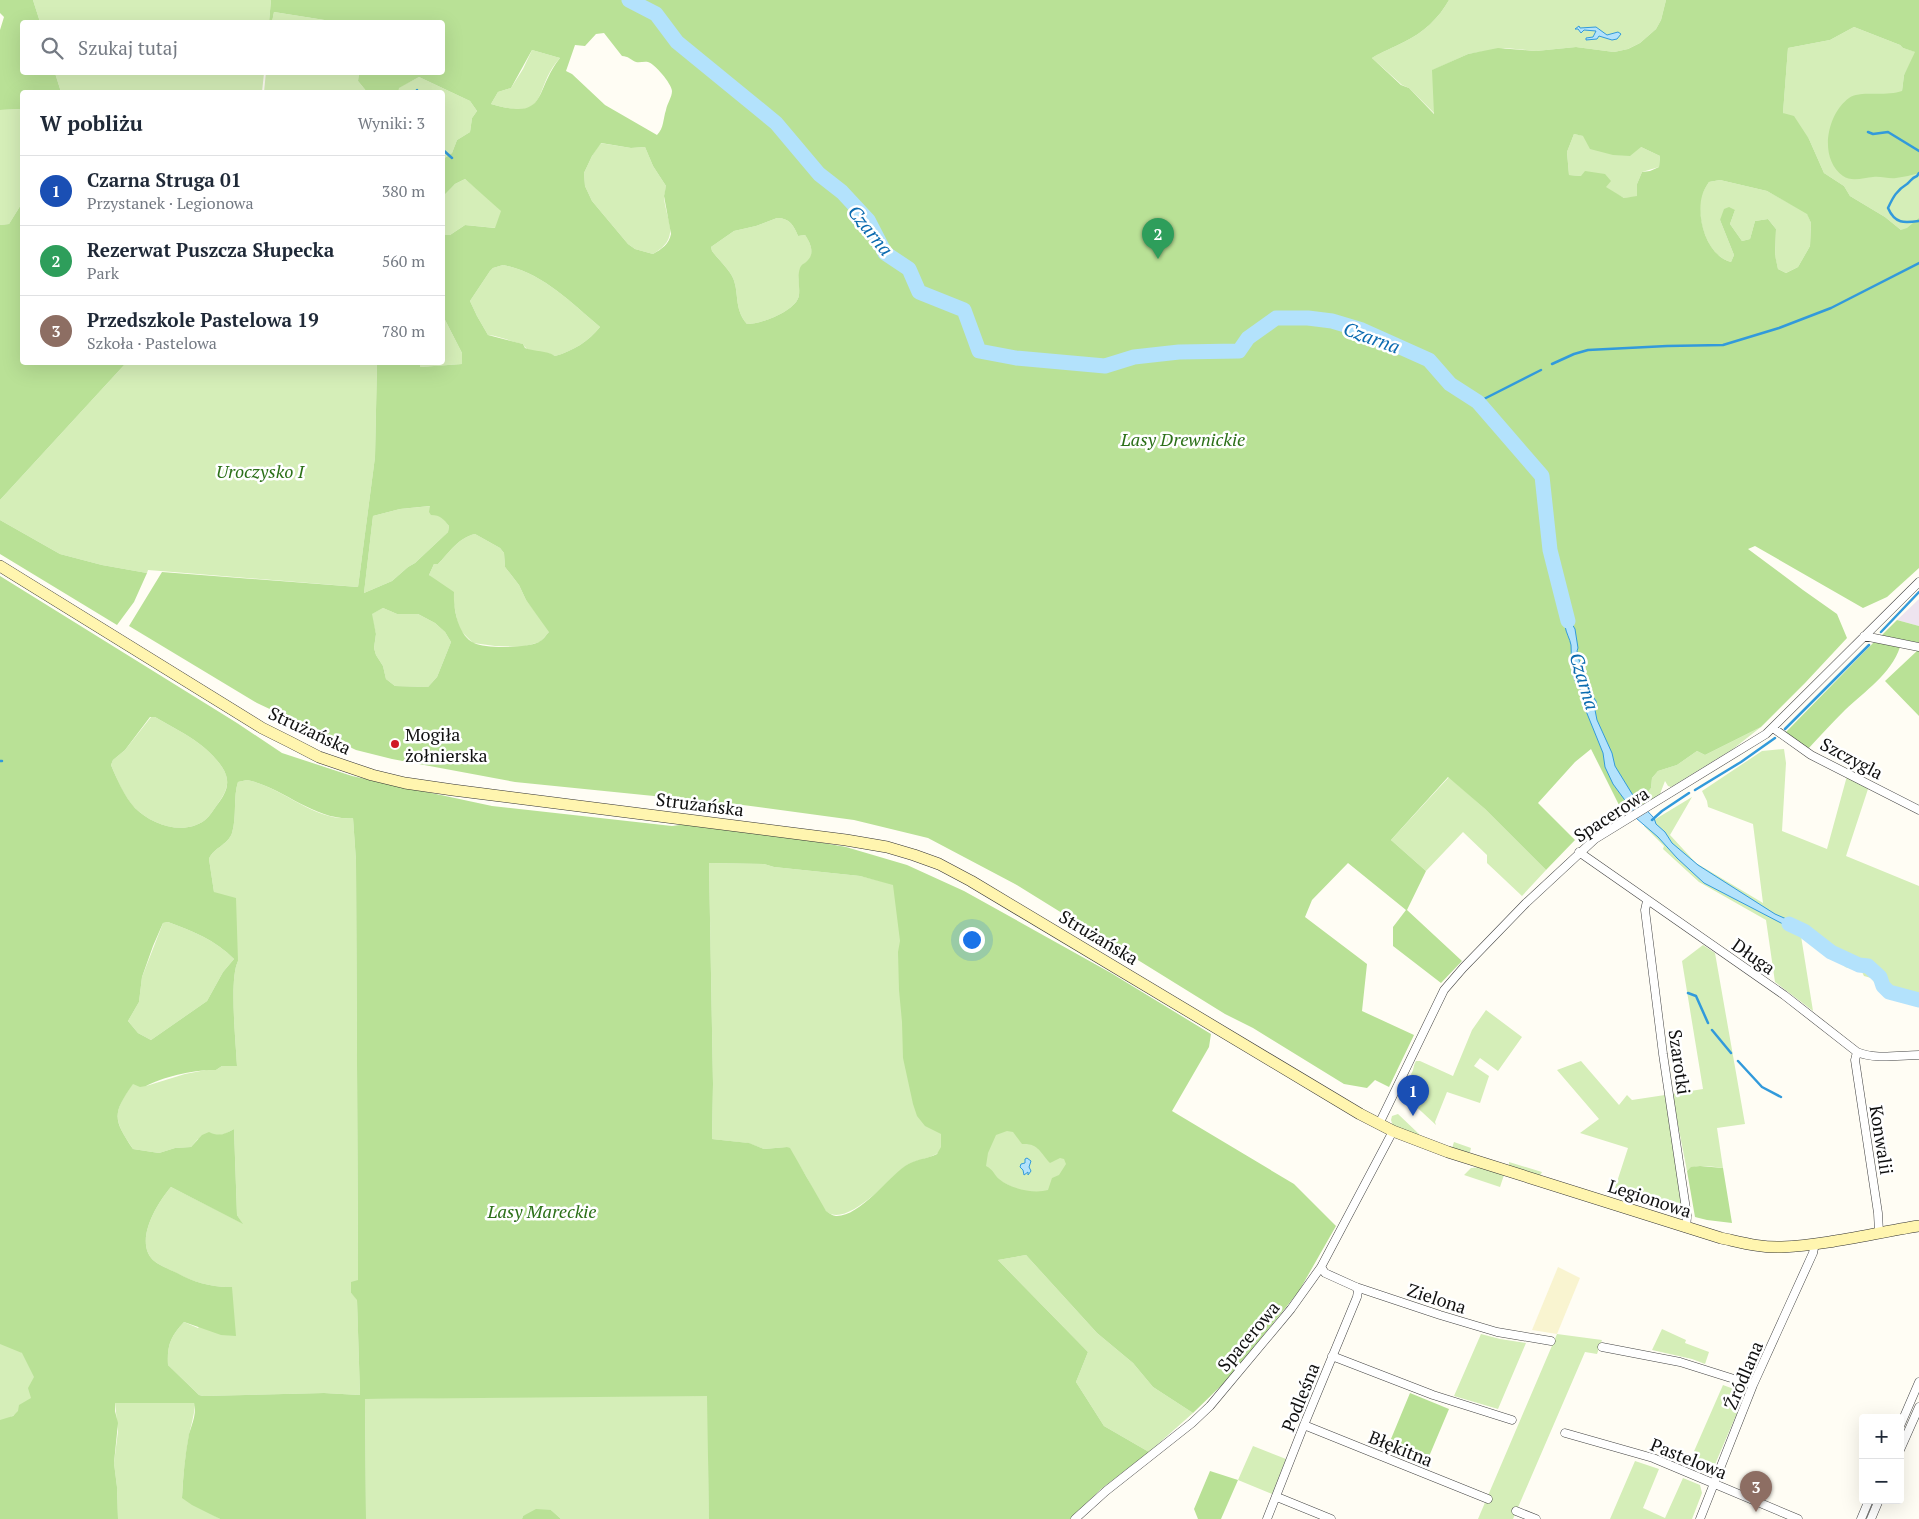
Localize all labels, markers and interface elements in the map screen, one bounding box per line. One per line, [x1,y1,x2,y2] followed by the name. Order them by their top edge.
[20,20,445,75] search box
[38,34,66,62] icon: search
[78,35,178,60] text: Szukaj tutaj
[40,109,143,137] text: W pobliżu
[358,112,425,134] text: Wyniki: 3
[87,167,242,192] text: Czarna Struga 01
[51,180,61,202] text: 1
[382,180,425,202] text: 380 m
[87,192,254,214] text: Przystanek · Legionowa
[843,199,899,261] water label: Czarna
[1142,218,1174,259] pin: 2
[87,237,334,262] text: Rezerwat Puszcza Słupecka
[51,250,61,272] text: 2
[382,250,425,272] text: 560 m
[87,262,119,284] text: Park
[87,307,319,332] text: Przedszkole Pastelowa 19
[1340,315,1404,359] water label: Czarna
[51,320,61,342] text: 3
[382,320,425,342] text: 780 m
[87,332,217,354] text: Szkoła · Pastelowa
[1120,427,1245,451] park label: Lasy Drewnickie
[216,459,306,483] park label: Uroczysko I
[1564,649,1606,713] water label: Czarna
[265,700,355,760] street label: Strużańska
[405,722,488,767] place label: Mogiła żołnierska
[1817,732,1887,784] street label: Szczygla
[389,738,401,750] marker: Mogiła żołnierska
[1569,781,1653,847] street label: Spacerowa
[655,787,745,821] street label: Strużańska
[1055,904,1143,970] street label: Strużańska
[959,927,985,953] your location
[1728,933,1780,979] street label: Długa
[1664,1028,1696,1096] street label: Szarotki
[1397,1075,1429,1116] pin: 1
[1865,1104,1899,1176] street label: Konwalii
[1605,1173,1695,1223] street label: Legionowa
[486,1199,597,1223] park label: Lasy Mareckie
[1404,1277,1470,1319] street label: Zielona
[1212,1296,1284,1376] street label: Spacerowa
[1718,1337,1768,1413] street label: Źródlana
[1275,1359,1325,1435] street label: Podleśna
[1859,1414,1904,1504] map controls
[1859,1414,1904,1459] button: +
[1365,1424,1437,1472] street label: Błękitna
[1647,1432,1731,1484] street label: Pastelowa
[1859,1459,1904,1504] button: −
[1740,1471,1772,1512] pin: 3

